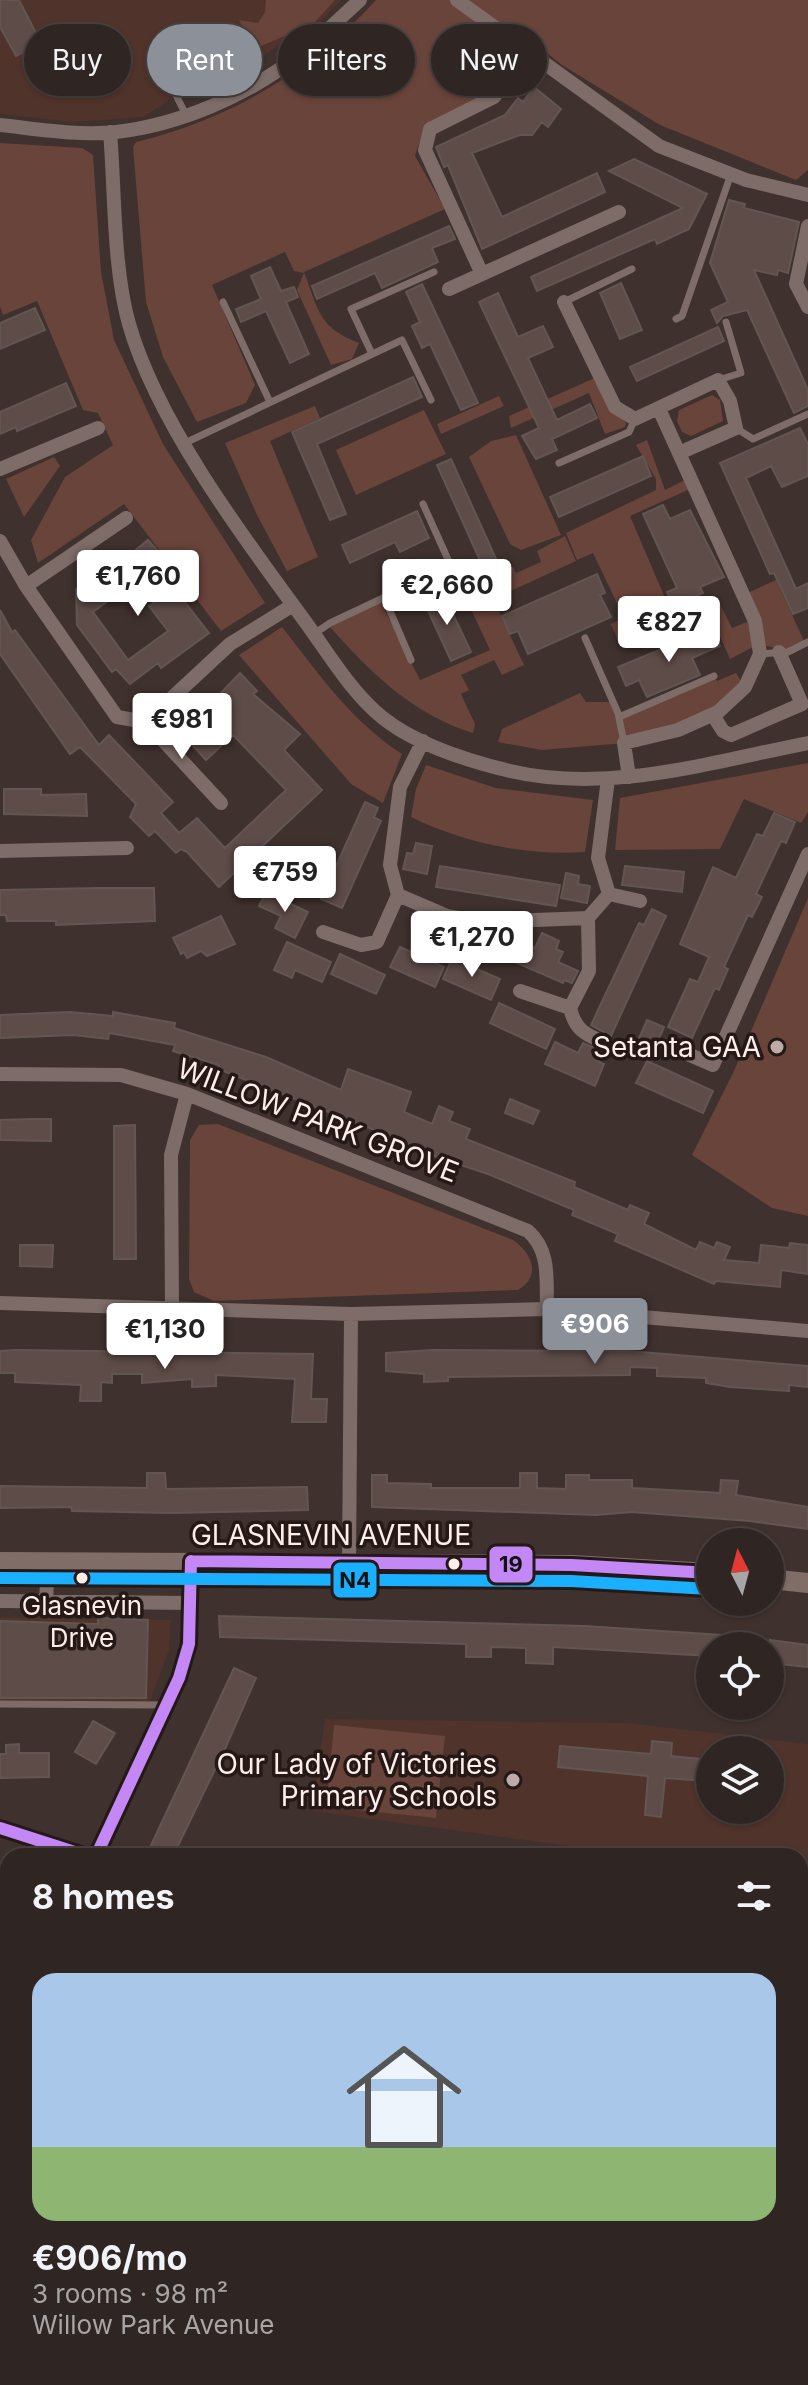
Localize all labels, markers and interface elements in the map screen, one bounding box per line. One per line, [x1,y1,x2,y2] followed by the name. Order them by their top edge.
[24,24,131,96] chip: Buy
[147,24,262,96] chip: Rent
[278,24,415,96] chip: Filters
[431,24,547,96] chip: New
[73,550,203,618] pin: €1,760
[382,559,512,627] pin: €2,660
[95,560,181,591] text: €1,760
[400,569,494,600] text: €2,660
[622,596,716,664] pin: €827
[636,606,702,637] text: €827
[135,693,229,761] pin: €981
[151,703,213,734] text: €981
[238,846,332,914] pin: €759
[252,856,318,887] text: €759
[407,911,537,979] pin: €1,270
[429,921,515,952] text: €1,270
[593,1030,761,1064] place label: Setanta GAA
[768,1038,786,1056] marker: Setanta GAA
[173,1051,463,1189] street label: WILLOW PARK GROVE
[548,1298,642,1366] pin: €906
[100,1303,230,1371] pin: €1,130
[560,1308,630,1339] text: €906
[125,1313,205,1344] text: €1,130
[191,1518,471,1552] street label: GLASNEVIN AVENUE
[696,1528,784,1616] north arrow
[696,1528,784,1824] map controls
[488,1545,534,1584] line badge: 19
[499,1551,523,1577] text: 19
[446,1556,462,1572] unlabelled marker
[332,1561,378,1599] line badge: N4
[339,1567,371,1593] text: N4
[74,1570,90,1586] marker: Glasnevin Drive
[22,1590,142,1653] place label: Glasnevin Drive
[696,1632,784,1720] button: locate
[696,1736,784,1824] button: layers
[217,1747,497,1813] place label: Our Lady of Victories Primary Schools
[504,1771,522,1789] marker: Our Lady of Victories Primary Schools
[732,1874,776,1918] icon: filters
[32,1876,175,1917] text: 8 homes
[332,2025,476,2169] icon: home
[32,2237,187,2278] text: €906/mo
[32,2278,228,2309] text: 3 rooms · 98 m²
[32,2309,275,2340] text: Willow Park Avenue

